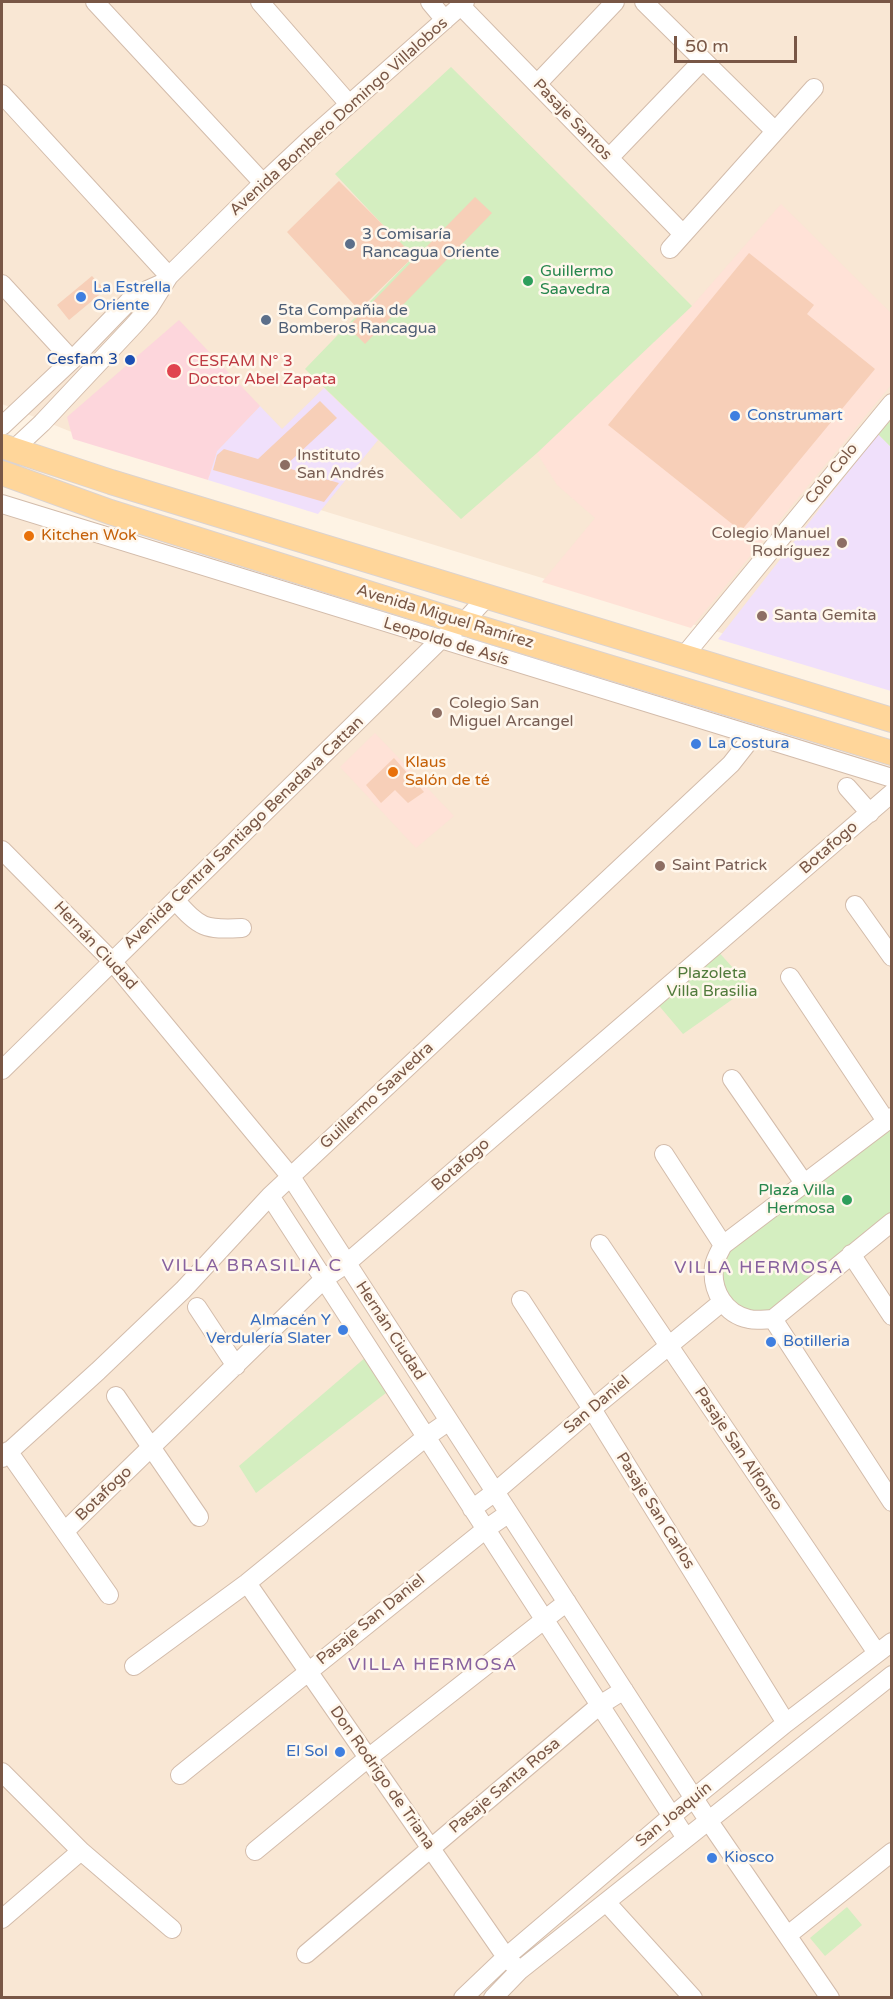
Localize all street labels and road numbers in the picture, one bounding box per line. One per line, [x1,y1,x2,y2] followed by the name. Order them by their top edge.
[226,14,452,220] street label: Avenida Bombero Domingo Villalobos
[529,76,615,164] street label: Pasaje Santos
[802,440,862,508] street label: Colo Colo
[354,581,536,653] street label: Avenida Miguel Ramírez
[381,614,511,670] street label: Leopoldo de Asís
[120,713,368,953] street label: Avenida Central Santiago Benadava Cattan
[796,818,862,878] street label: Botafogo
[49,898,141,994] street label: Hernán Ciudad
[316,1039,438,1153] street label: Guillermo Saavedra
[428,1135,494,1195] street label: Botafogo
[351,1278,429,1384] street label: Hernán Ciudad
[560,1372,634,1438] street label: San Daniel
[690,1384,786,1514] street label: Pasaje San Alfonso
[611,1449,699,1573] street label: Pasaje San Carlos
[72,1463,136,1525] street label: Botafogo
[313,1570,429,1670] street label: Pasaje San Daniel
[325,1703,439,1853] street label: Don Rodrigo de Triana
[446,1734,564,1838] street label: Pasaje Santa Rosa
[632,1778,716,1852] street label: San Joaquín

